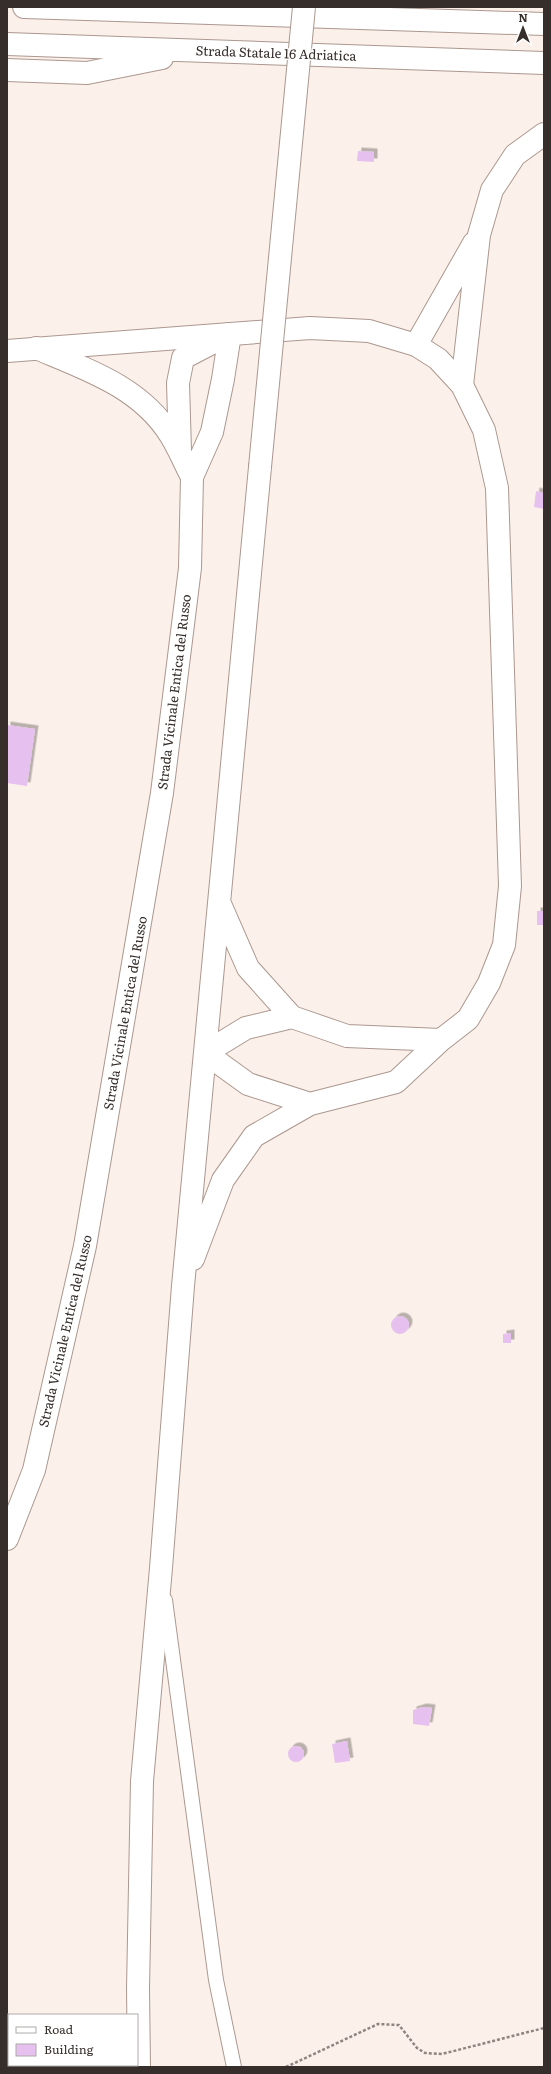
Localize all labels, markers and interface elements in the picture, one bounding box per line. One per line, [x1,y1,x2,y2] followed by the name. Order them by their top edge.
[503,8,543,48] north arrow
[518,9,528,25] text: N
[195,40,357,65] street label: Strada Statale 16 Adriatica
[152,593,195,791] street label: Strada Vicinale Entica del Russo
[98,914,151,1112] street label: Strada Vicinale Entica del Russo
[33,1232,96,1429] street label: Strada Vicinale Entica del Russo
[8,2014,138,2066] legend
[44,2020,74,2038] text: Road
[44,2040,94,2058] text: Building

